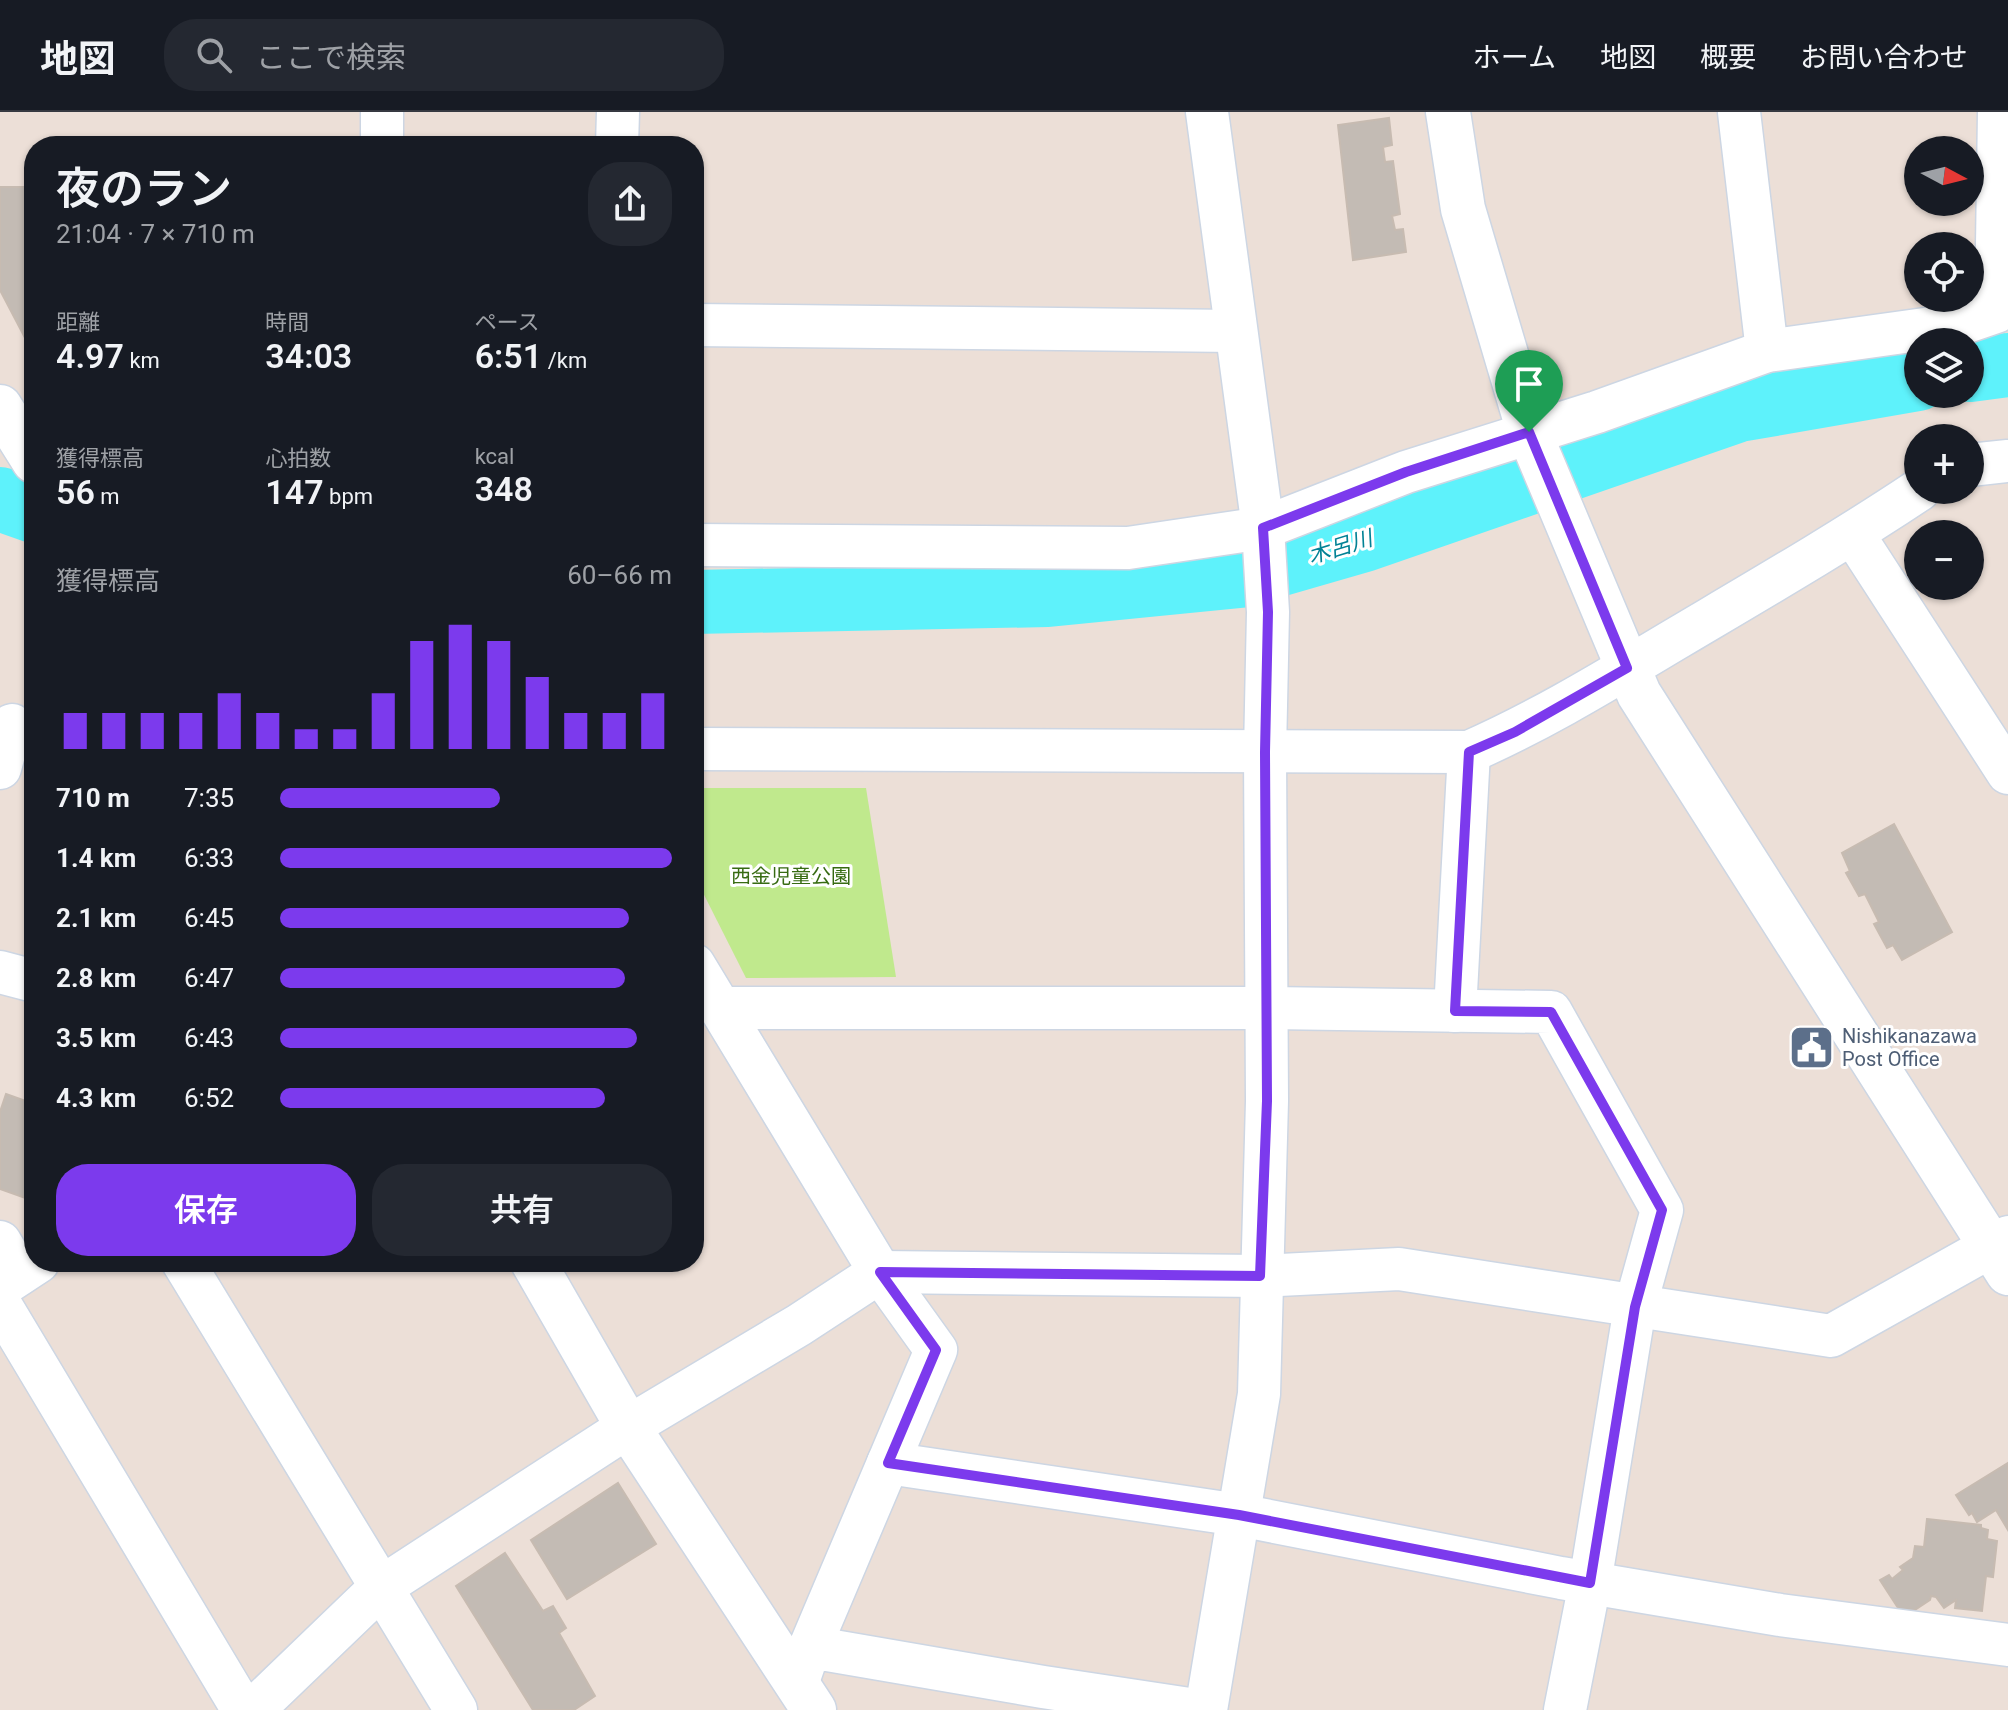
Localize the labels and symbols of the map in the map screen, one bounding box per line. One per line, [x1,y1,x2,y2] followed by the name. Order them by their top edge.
[1904,136,1984,216] north arrow
[1495,350,1563,432] pin
[1305,525,1377,569] water label: 木呂川
[731,864,851,888] park label: 西金児童公園
[1787,1023,1835,1071] public building icon: Nishikanazawa Post Office
[1842,1024,1977,1071] place label: Nishikanazawa Post Office

